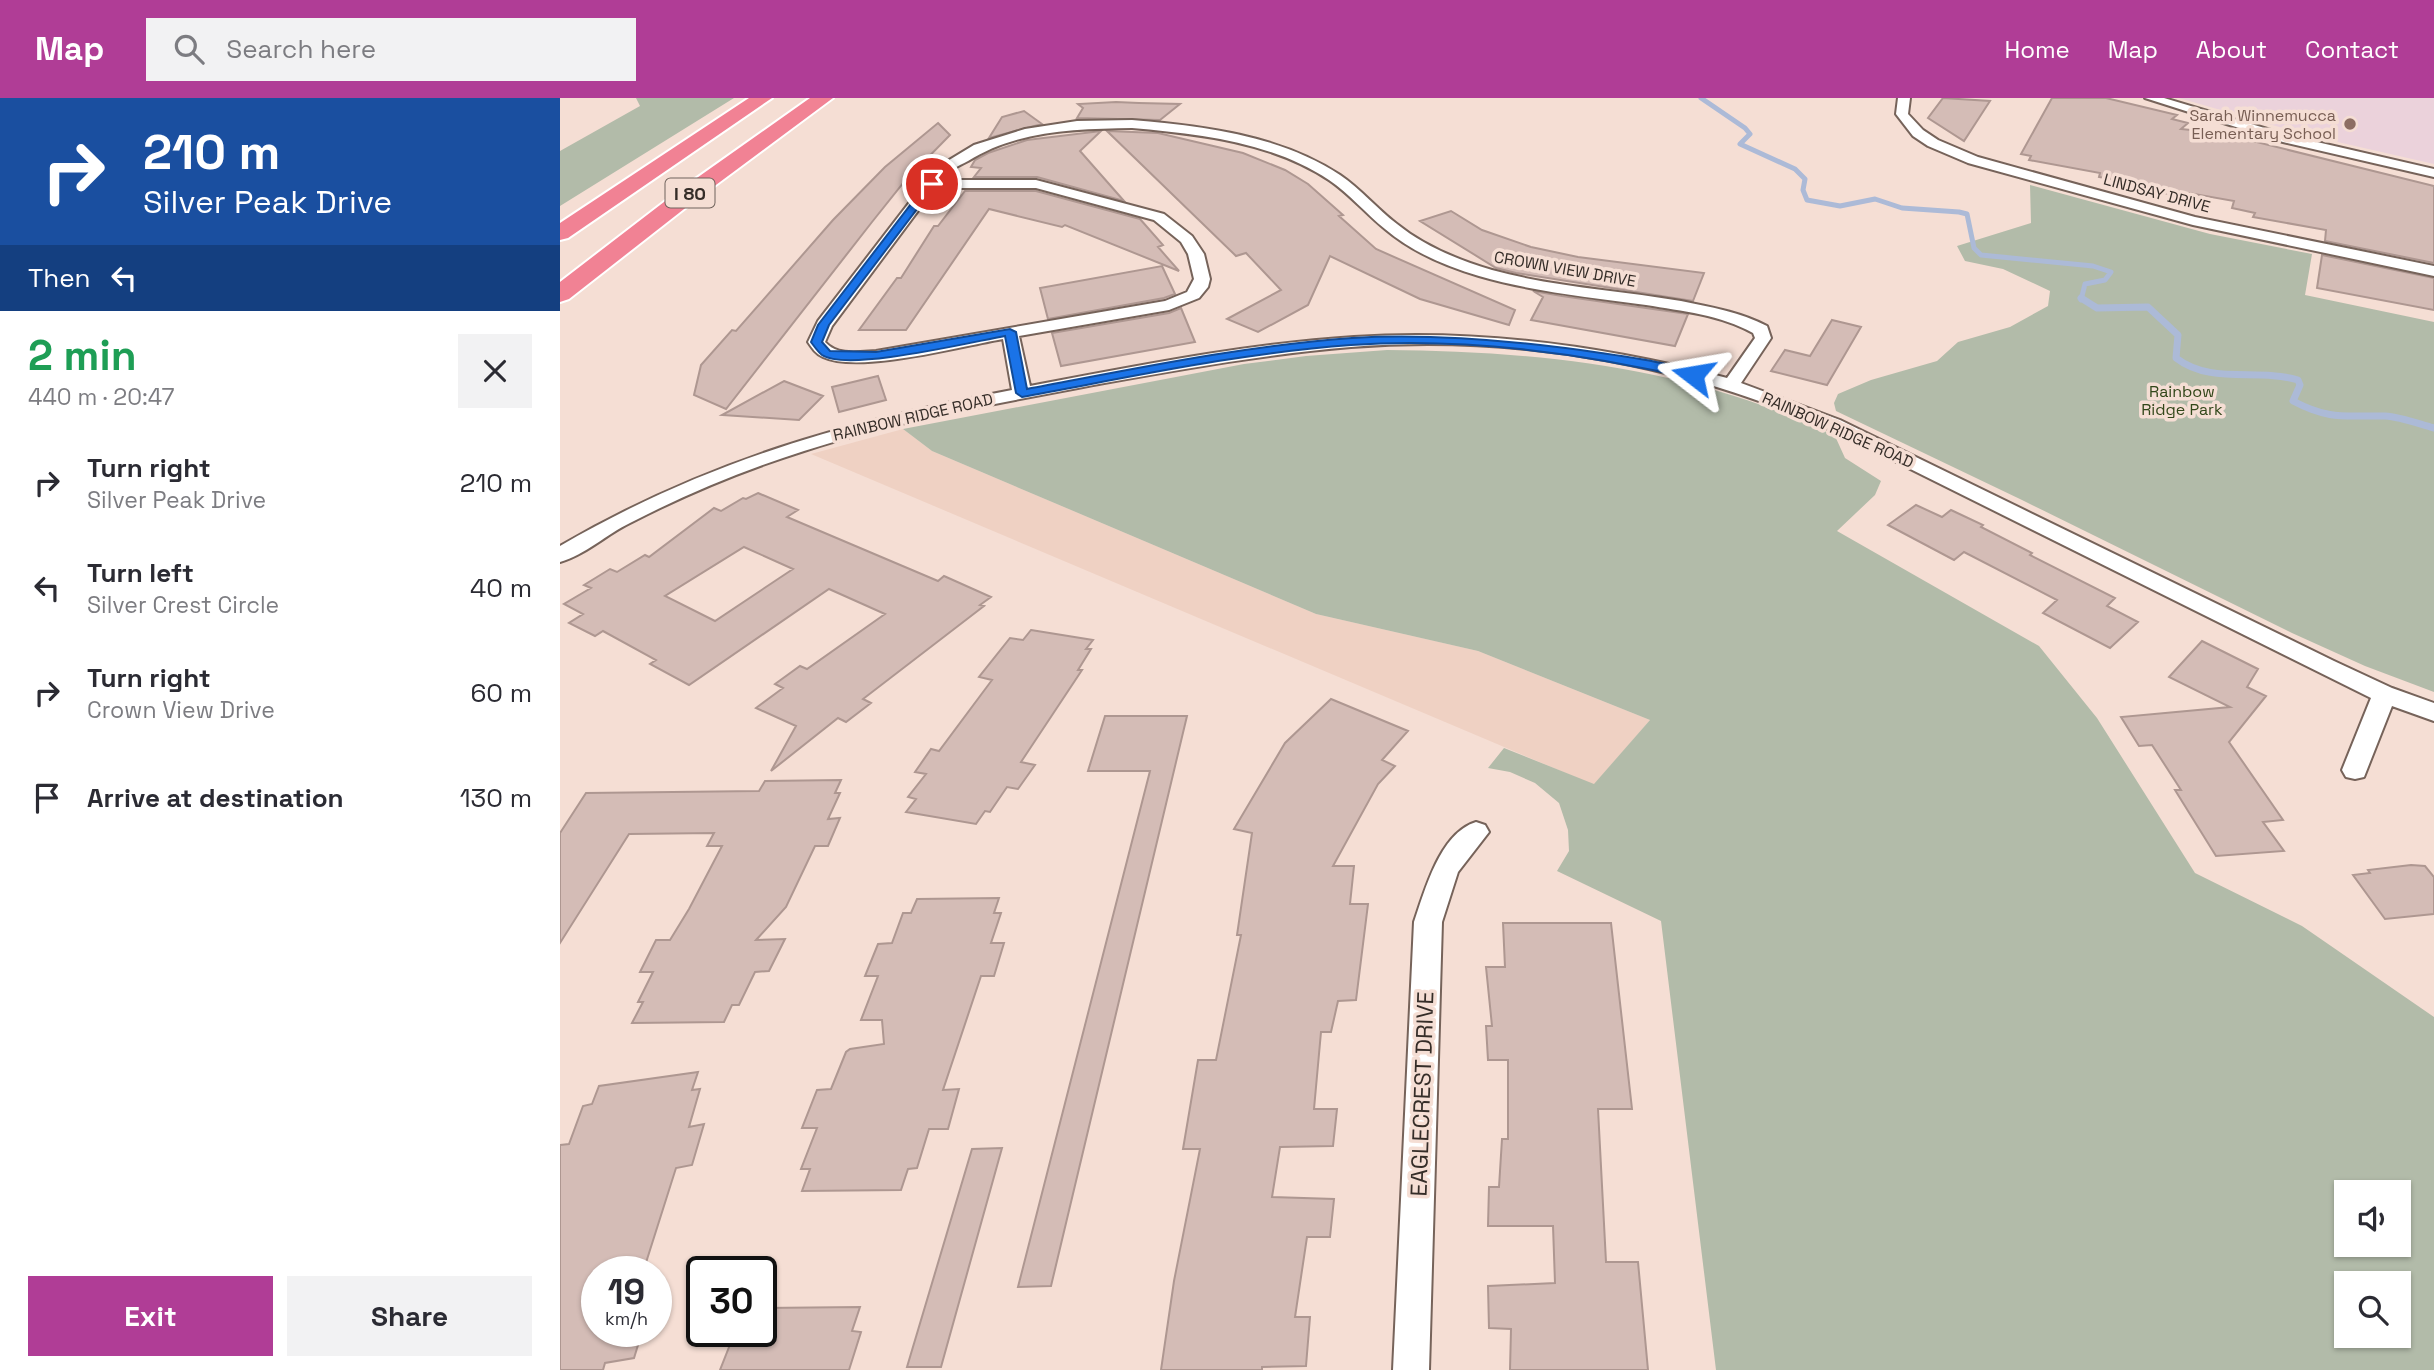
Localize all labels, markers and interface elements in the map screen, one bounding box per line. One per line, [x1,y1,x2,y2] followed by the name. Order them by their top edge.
[146,18,636,81] search box
[35,28,104,70] text: Map
[170,30,208,68] icon: search
[226,32,376,66] text: Search here
[2004,34,2070,65] text: Home
[2108,34,2158,65] text: Map
[2196,34,2267,65] text: About
[2305,34,2399,65] text: Contact
[2189,105,2336,144] place label: Sarah Winnemucca Elementary School
[2342,116,2358,132] marker: Sarah Winnemucca Elementary School
[143,121,280,183] text: 210 m
[28,126,119,217] icon: right
[902,154,962,214] pin
[913,165,951,203] icon: arrive
[2101,169,2213,217] street label: LINDSAY DRIVE
[666,178,714,208] road number: I 80
[143,182,392,222] text: Silver Peak Drive
[1492,246,1638,292] street label: CROWN VIEW DRIVE
[105,259,143,297] icon: left
[28,261,91,295] text: Then
[28,329,137,382] text: 2 min
[458,334,532,408] button: close
[1656,338,1730,412] position arrow
[2141,381,2223,420] park label: Rainbow Ridge Park
[28,382,174,412] text: 440 m · 20:47
[1759,387,1917,473] street label: RAINBOW RIDGE ROAD
[831,388,995,446] street label: RAINBOW RIDGE ROAD
[87,451,211,485] text: Turn right
[28,464,66,502] icon: right
[460,466,532,500] text: 210 m
[87,485,266,515] text: Silver Peak Drive
[87,556,194,590] text: Turn left
[28,569,66,607] icon: left
[470,571,532,605] text: 40 m
[87,590,279,620] text: Silver Crest Circle
[87,661,211,695] text: Turn right
[28,674,66,712] icon: right
[470,676,532,710] text: 60 m
[87,695,275,725] text: Crown View Drive
[28,779,66,817] icon: arrive
[87,781,344,815] text: Arrive at destination
[460,781,532,815] text: 130 m
[1403,991,1441,1197] street label: EAGLECREST DRIVE
[2334,1180,2411,1348] map controls
[2334,1180,2411,1257] button: sound
[686,1256,777,1347] speed limit sign: 30
[608,1270,645,1314] text: 19
[2334,1271,2411,1348] button: search
[28,1276,273,1356] button: Exit
[287,1276,532,1356] button: Share
[605,1307,648,1330] text: km/h

